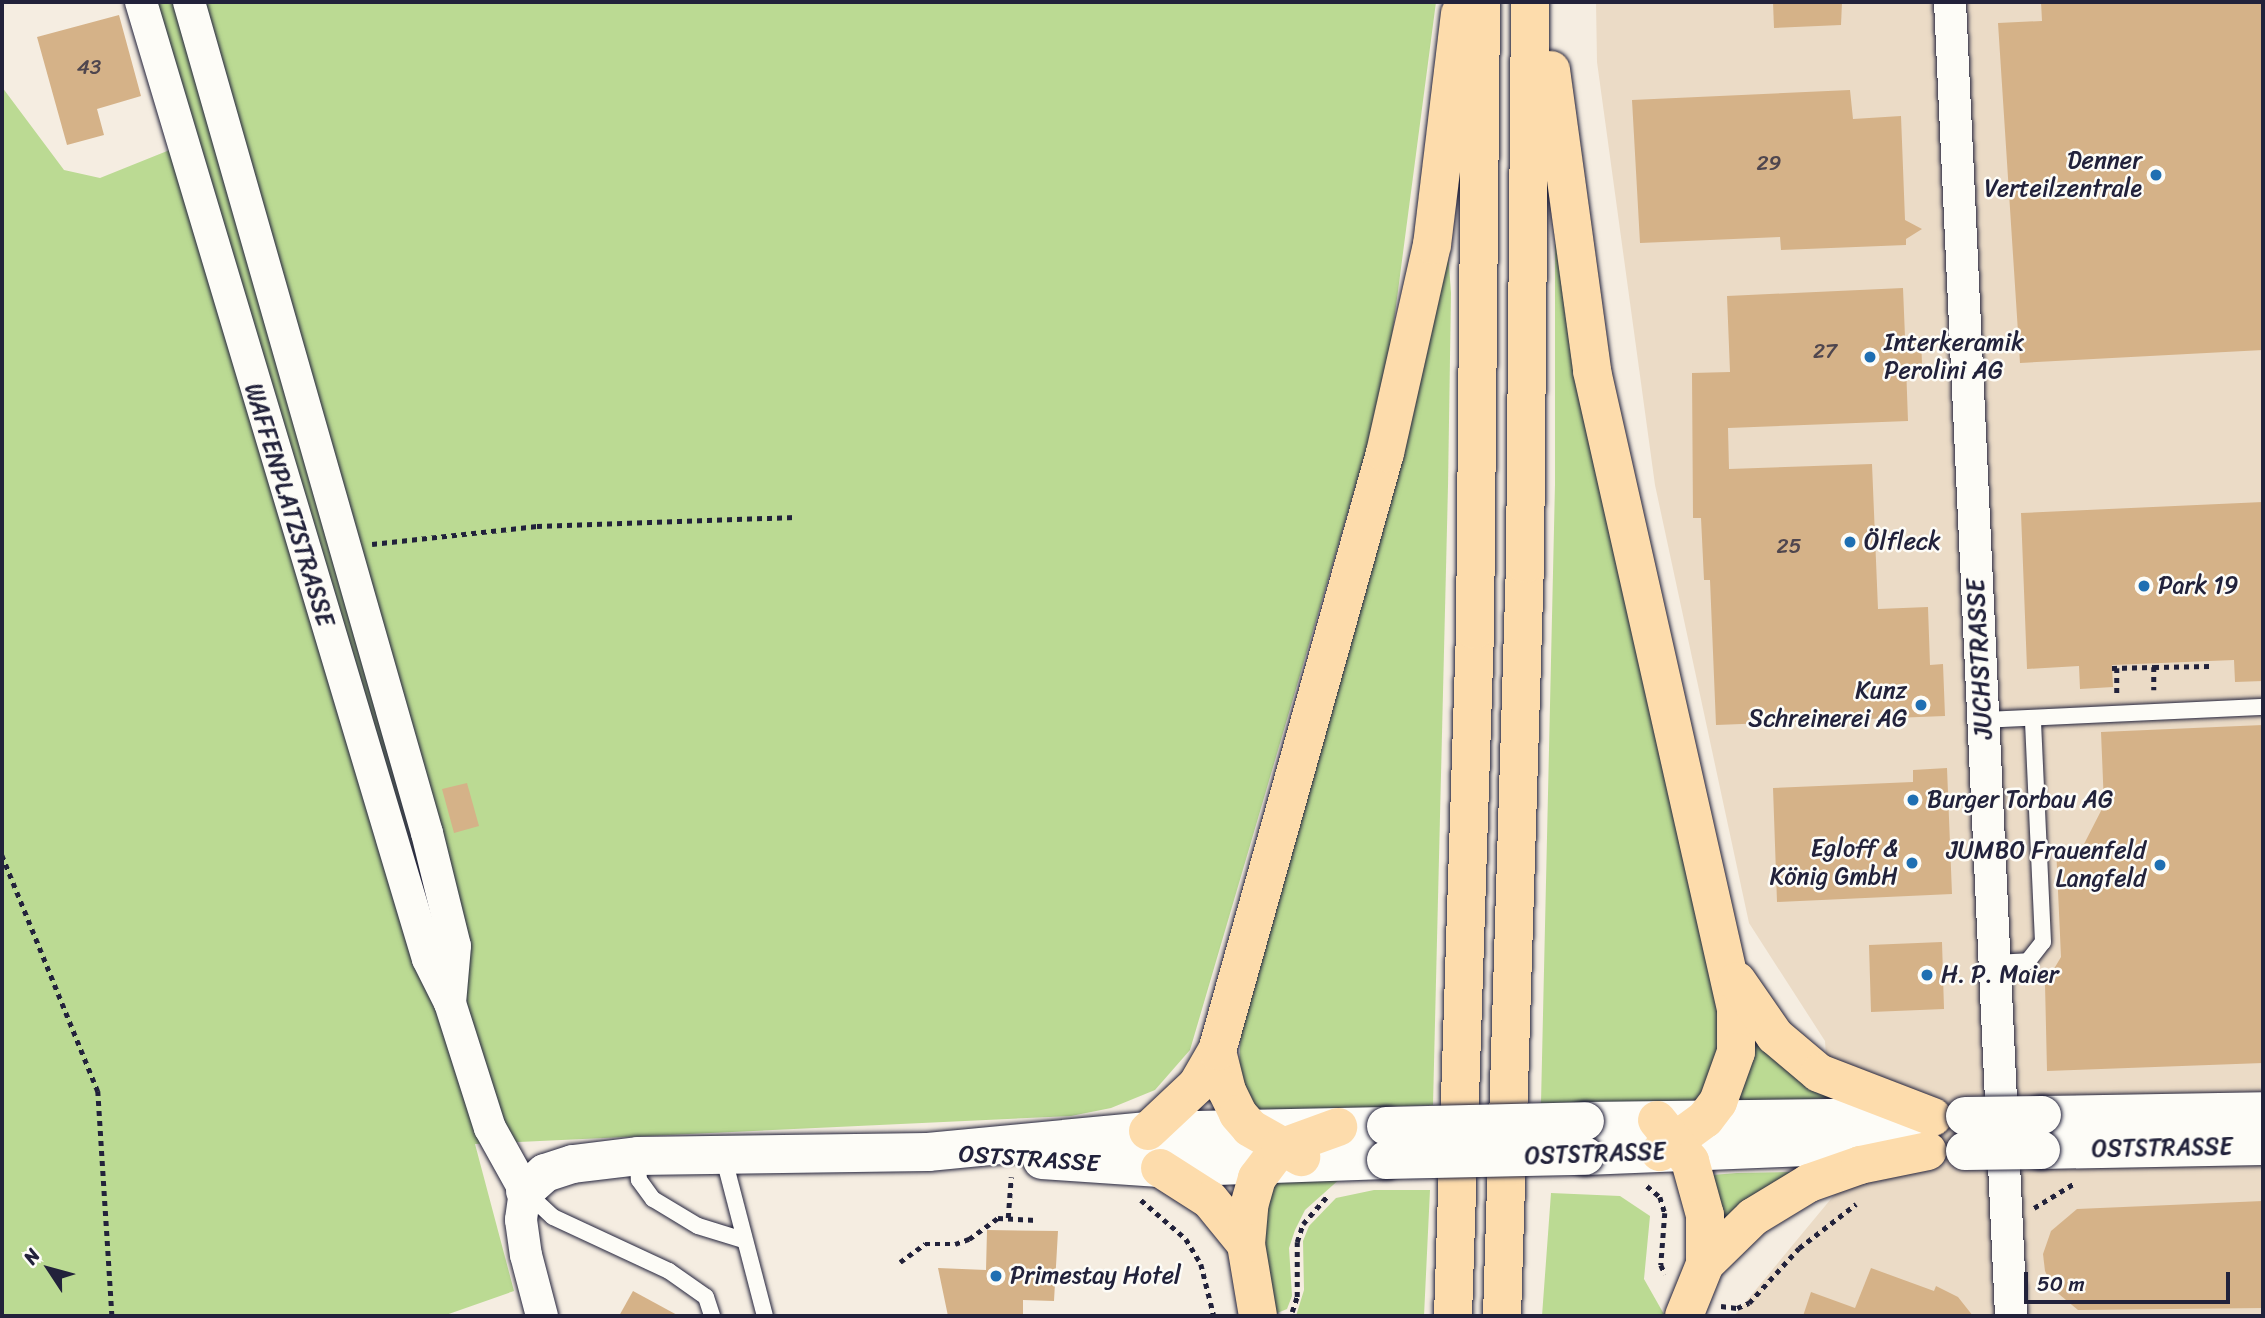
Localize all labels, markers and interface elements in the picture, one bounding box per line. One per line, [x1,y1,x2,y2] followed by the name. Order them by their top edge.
[77,54,101,80] house number: 43
[1985,147,2142,203] place label: Denner Verteilzentrale
[1756,150,1782,176] house number: 29
[2148,167,2164,183] marker: Denner Verteilzentrale
[1884,329,2024,385] place label: Interkeramik Perolini AG
[1813,338,1837,364] house number: 27
[1862,349,1878,365] marker: Interkeramik Perolini AG
[238,380,340,630] street label: WAFFENPLATZSTRASSE
[1864,528,1941,556] place label: Ölfleck
[1777,533,1801,559] house number: 25
[1842,534,1858,550] marker: Ölfleck
[2158,572,2238,600] place label: Park 19
[1961,578,1999,740] street label: JUCHSTRASSE
[2136,578,2152,594] marker: Park 19
[1748,677,1907,733] place label: Kunz Schreinerei AG
[1913,697,1929,713] marker: Kunz Schreinerei AG
[1927,786,2113,814] place label: Burger Torbau AG
[1905,792,1921,808] marker: Burger Torbau AG
[1770,835,1898,891] place label: Egloff & König GmbH
[1947,837,2146,893] place label: JUMBO Frauenfeld Langfeld
[1904,855,1920,871] marker: Egloff & König GmbH
[2152,857,2168,873] marker: JUMBO Frauenfeld Langfeld
[1941,961,2057,989] place label: H. P. Maier
[1919,967,1935,983] marker: H. P. Maier
[2091,1132,2233,1164] street label: OSTSTRASSE
[1524,1137,1666,1171] street label: OSTSTRASSE
[958,1140,1100,1178] street label: OSTSTRASSE
[14,1234,84,1304] north arrow
[14,1241,49,1271] text: N
[2027,1258,2234,1302] scale bar
[1010,1262,1182,1290] place label: Primestay Hotel
[2037,1265,2085,1303] text: 50 m
[988,1268,1004,1284] marker: Primestay Hotel

